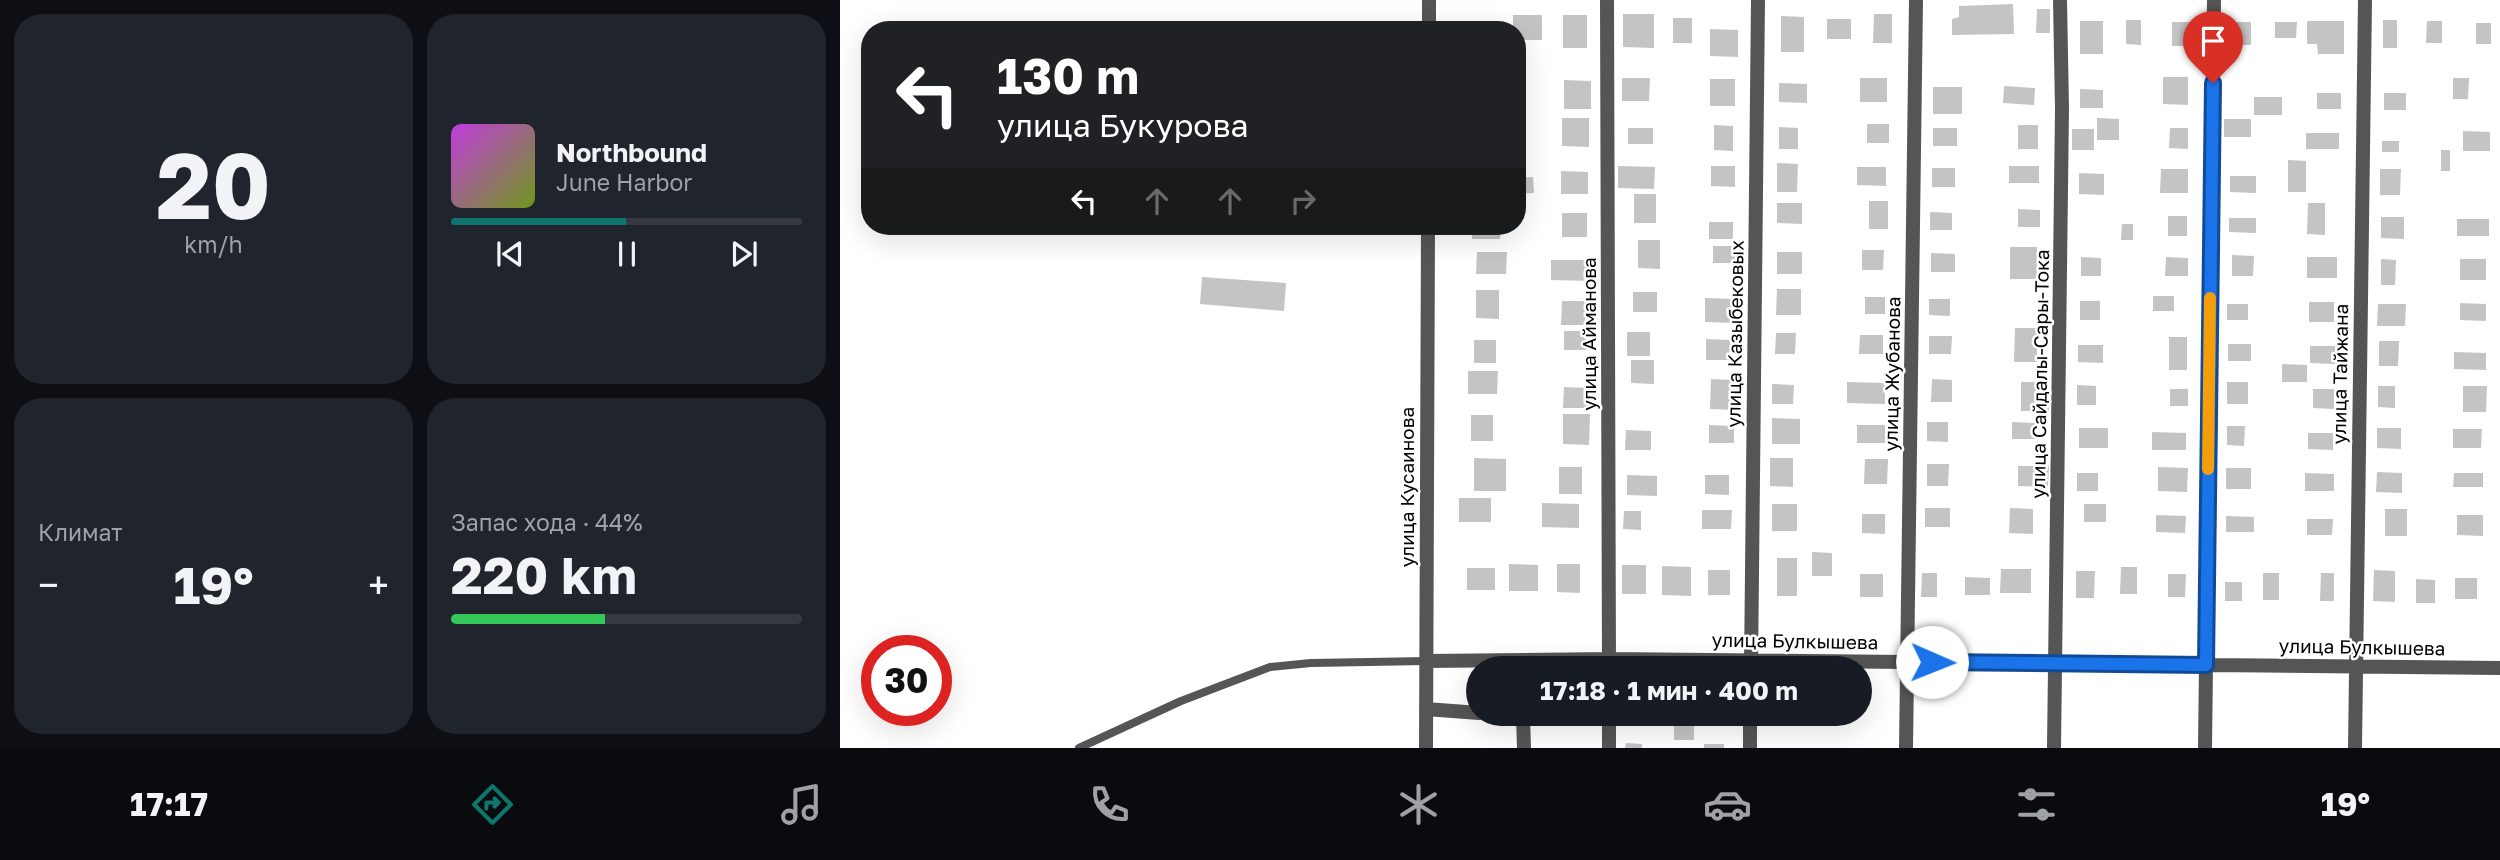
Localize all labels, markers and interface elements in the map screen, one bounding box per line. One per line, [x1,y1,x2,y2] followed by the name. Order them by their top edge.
[2183,11,2243,83] pin
[2194,22,2232,60] icon: arrive
[997,46,1139,105] text: 130 m
[882,49,973,140] icon: left
[997,106,1249,144] text: улица Букурова
[156,130,271,239] text: 20
[556,137,707,168] text: Northbound
[556,168,692,196] text: June Harbor
[1065,182,1103,220] icon: left
[1138,182,1176,220] icon: ahead
[1211,182,1249,220] icon: ahead
[1284,182,1322,220] icon: right
[184,230,243,258] text: km/h
[491,235,529,273] icon: previous
[608,235,646,273] icon: pause
[725,235,763,273] icon: next
[1721,240,1748,428] street label: улица Казыбековых
[2026,249,2053,499] street label: улица Сайдалы-Сары-Тока
[1577,257,1600,411] street label: улица Айманова
[1879,296,1904,452] street label: улица Жубанова
[2327,303,2352,445] street label: улица Тайжана
[1395,407,1418,567] street label: улица Кусаинова
[451,508,642,536] text: Запас хода · 44%
[38,518,123,546] text: Климат
[451,543,637,605] text: 220 km
[173,553,254,615] text: 19°
[38,562,59,607] text: −
[368,562,389,607] text: +
[1895,625,1969,699] position arrow
[1712,628,1878,653] street label: улица Булкышева
[2279,634,2445,659] street label: улица Булкышева
[861,635,952,726] speed limit sign: 30
[1540,675,1798,706] text: 17:18 · 1 мин · 400 m
[468,780,517,829] icon: directions
[777,780,826,829] icon: music
[1085,780,1134,829] icon: phone
[1394,780,1443,829] icon: climate
[1703,780,1752,829] icon: car
[2012,780,2061,829] icon: filters
[130,785,208,823] text: 17:17
[2321,785,2370,823] text: 19°

